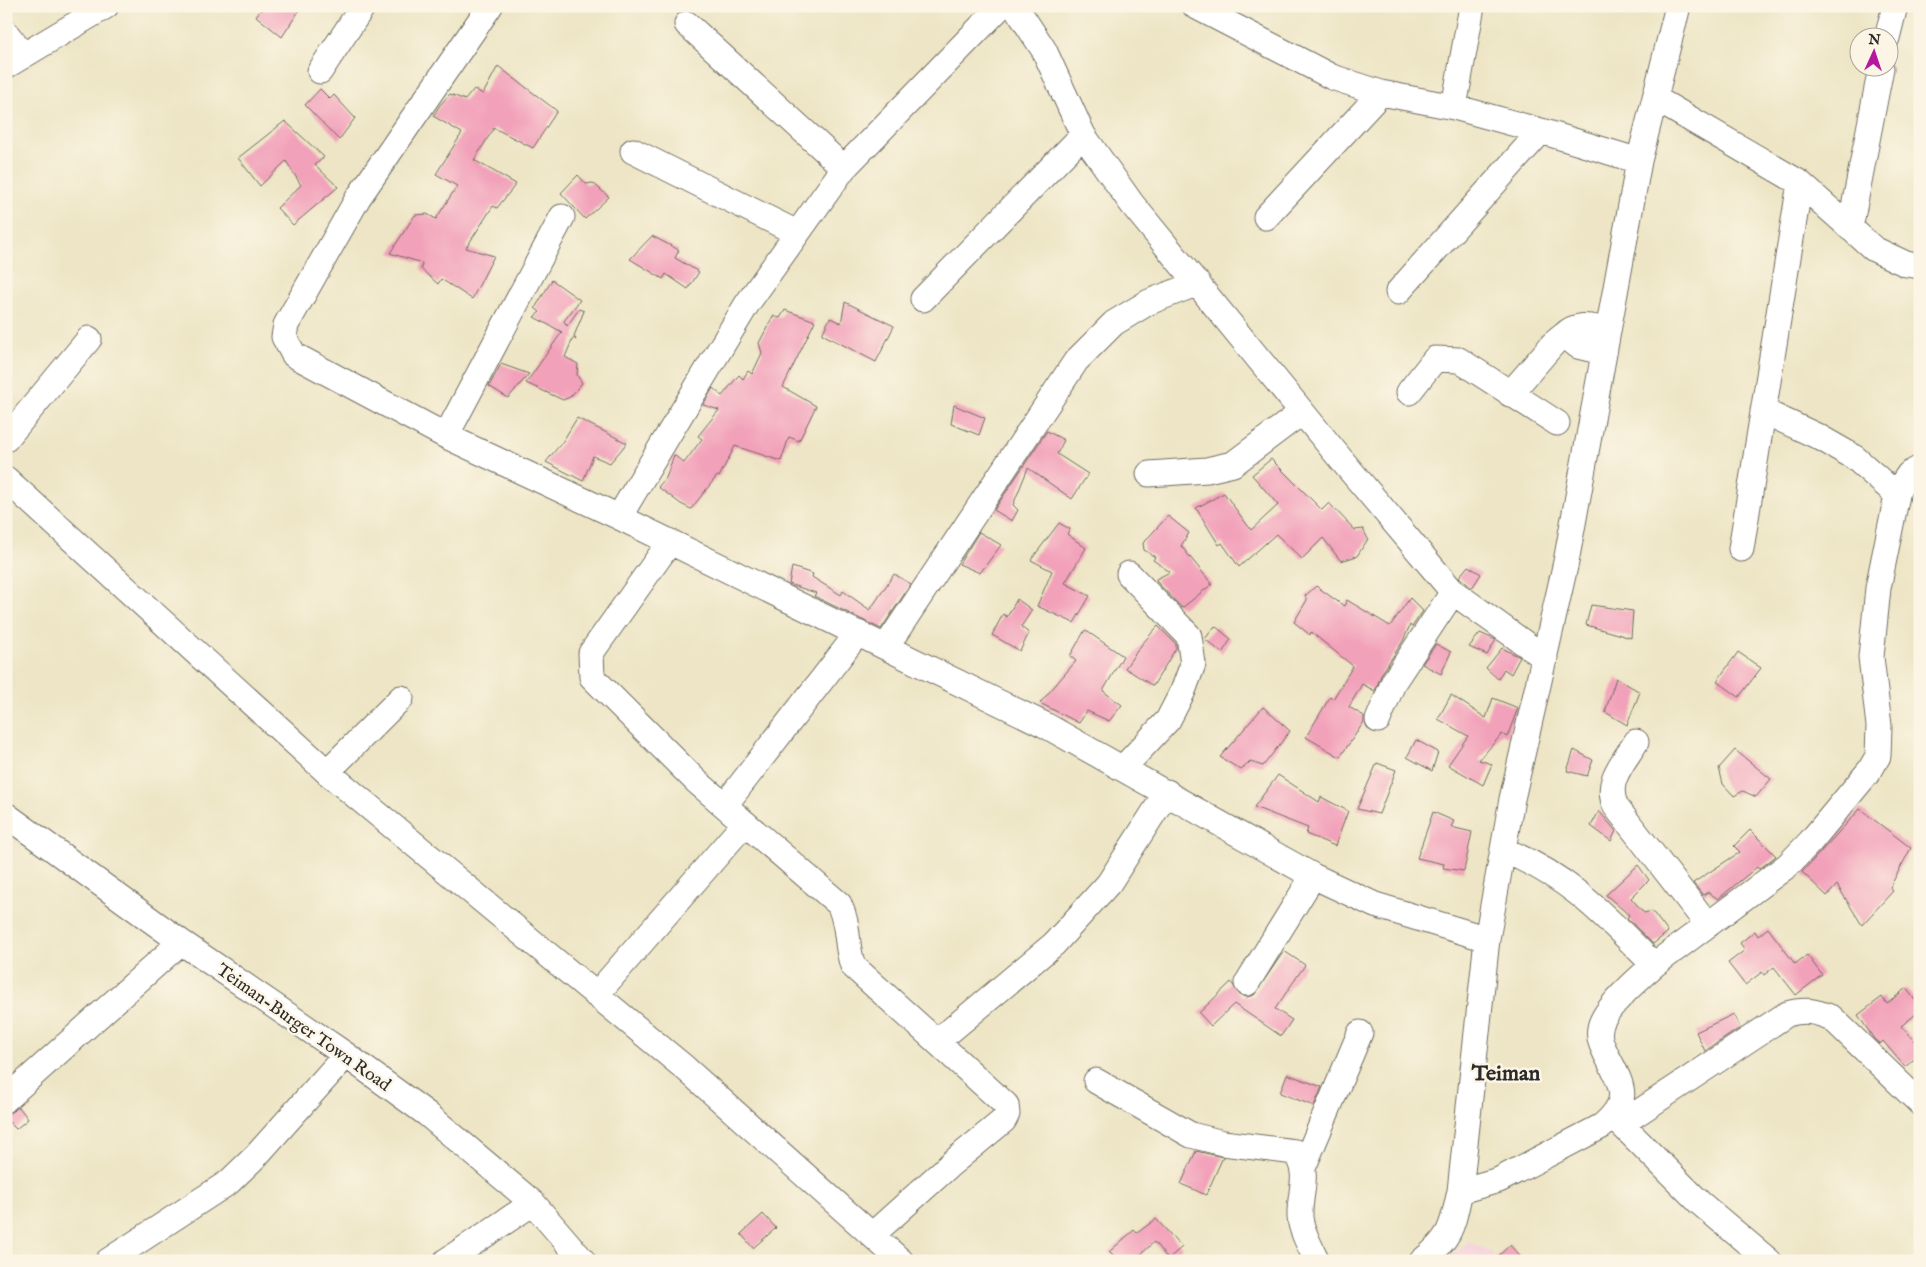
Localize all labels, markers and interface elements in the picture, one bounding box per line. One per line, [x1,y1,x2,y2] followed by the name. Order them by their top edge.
[1848,28,1898,78] north arrow
[1867,31,1881,49] text: N
[211,959,395,1097] street label: Teiman-Burger Town Road
[1471,1060,1540,1088] district label: Teiman

